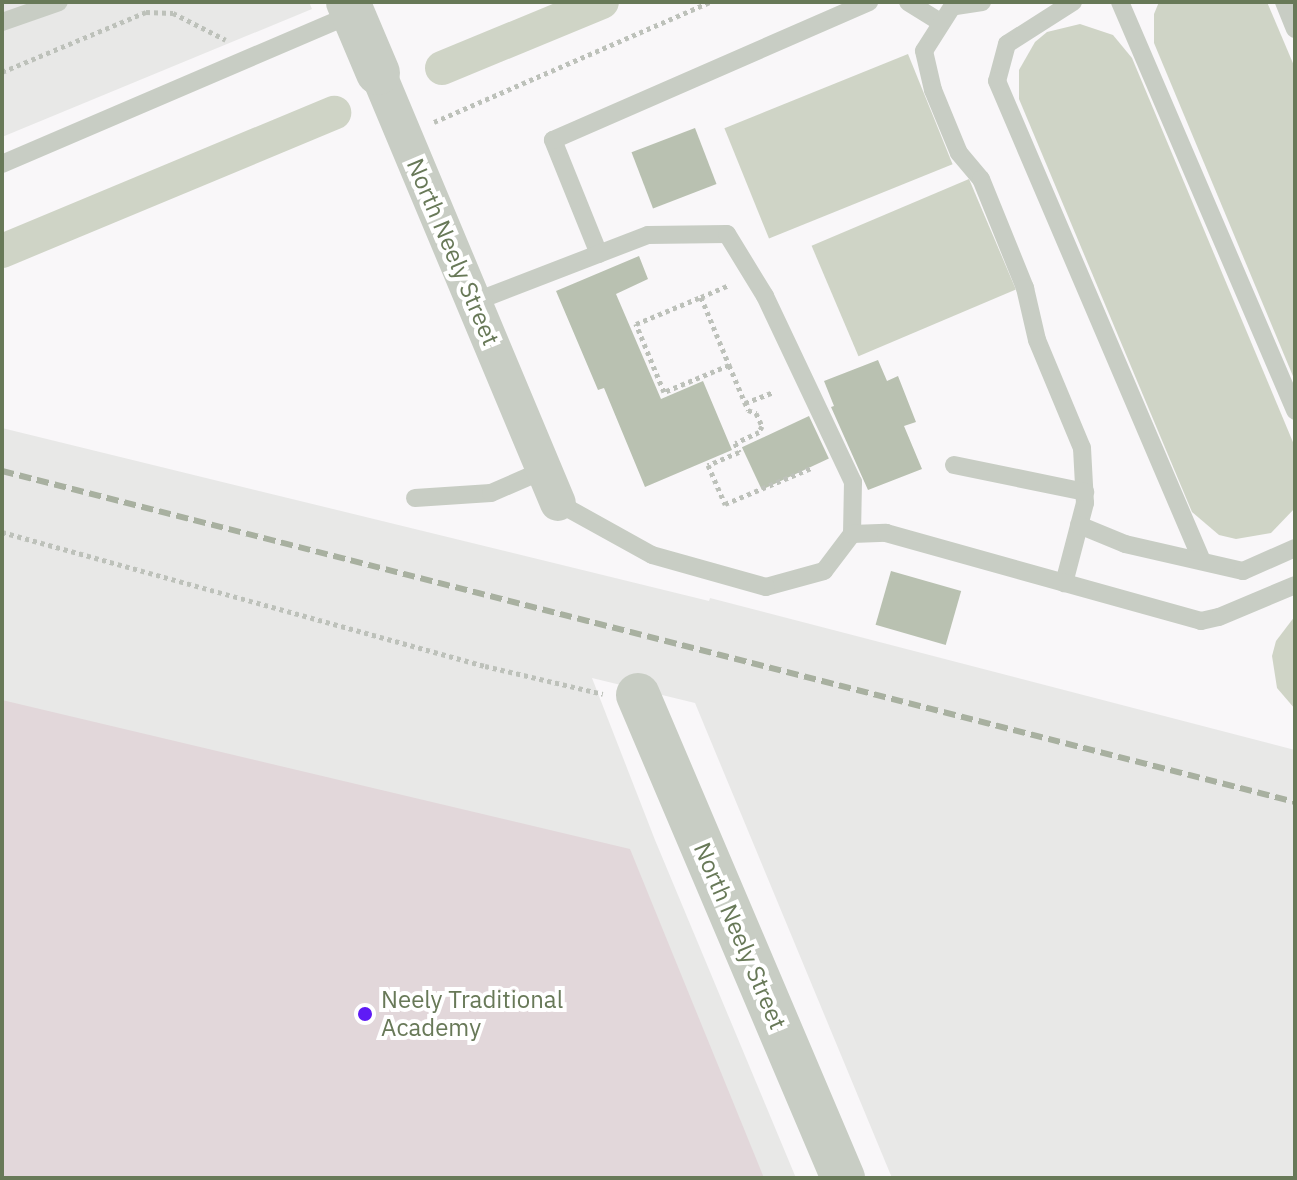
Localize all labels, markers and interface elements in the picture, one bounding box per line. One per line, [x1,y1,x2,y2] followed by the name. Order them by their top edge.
[401,154,505,350] street label: North Neely Street
[688,838,792,1034] street label: North Neely Street
[381,986,563,1042] place label: Neely Traditional Academy
[356,1005,374,1023] marker: Neely Traditional Academy

